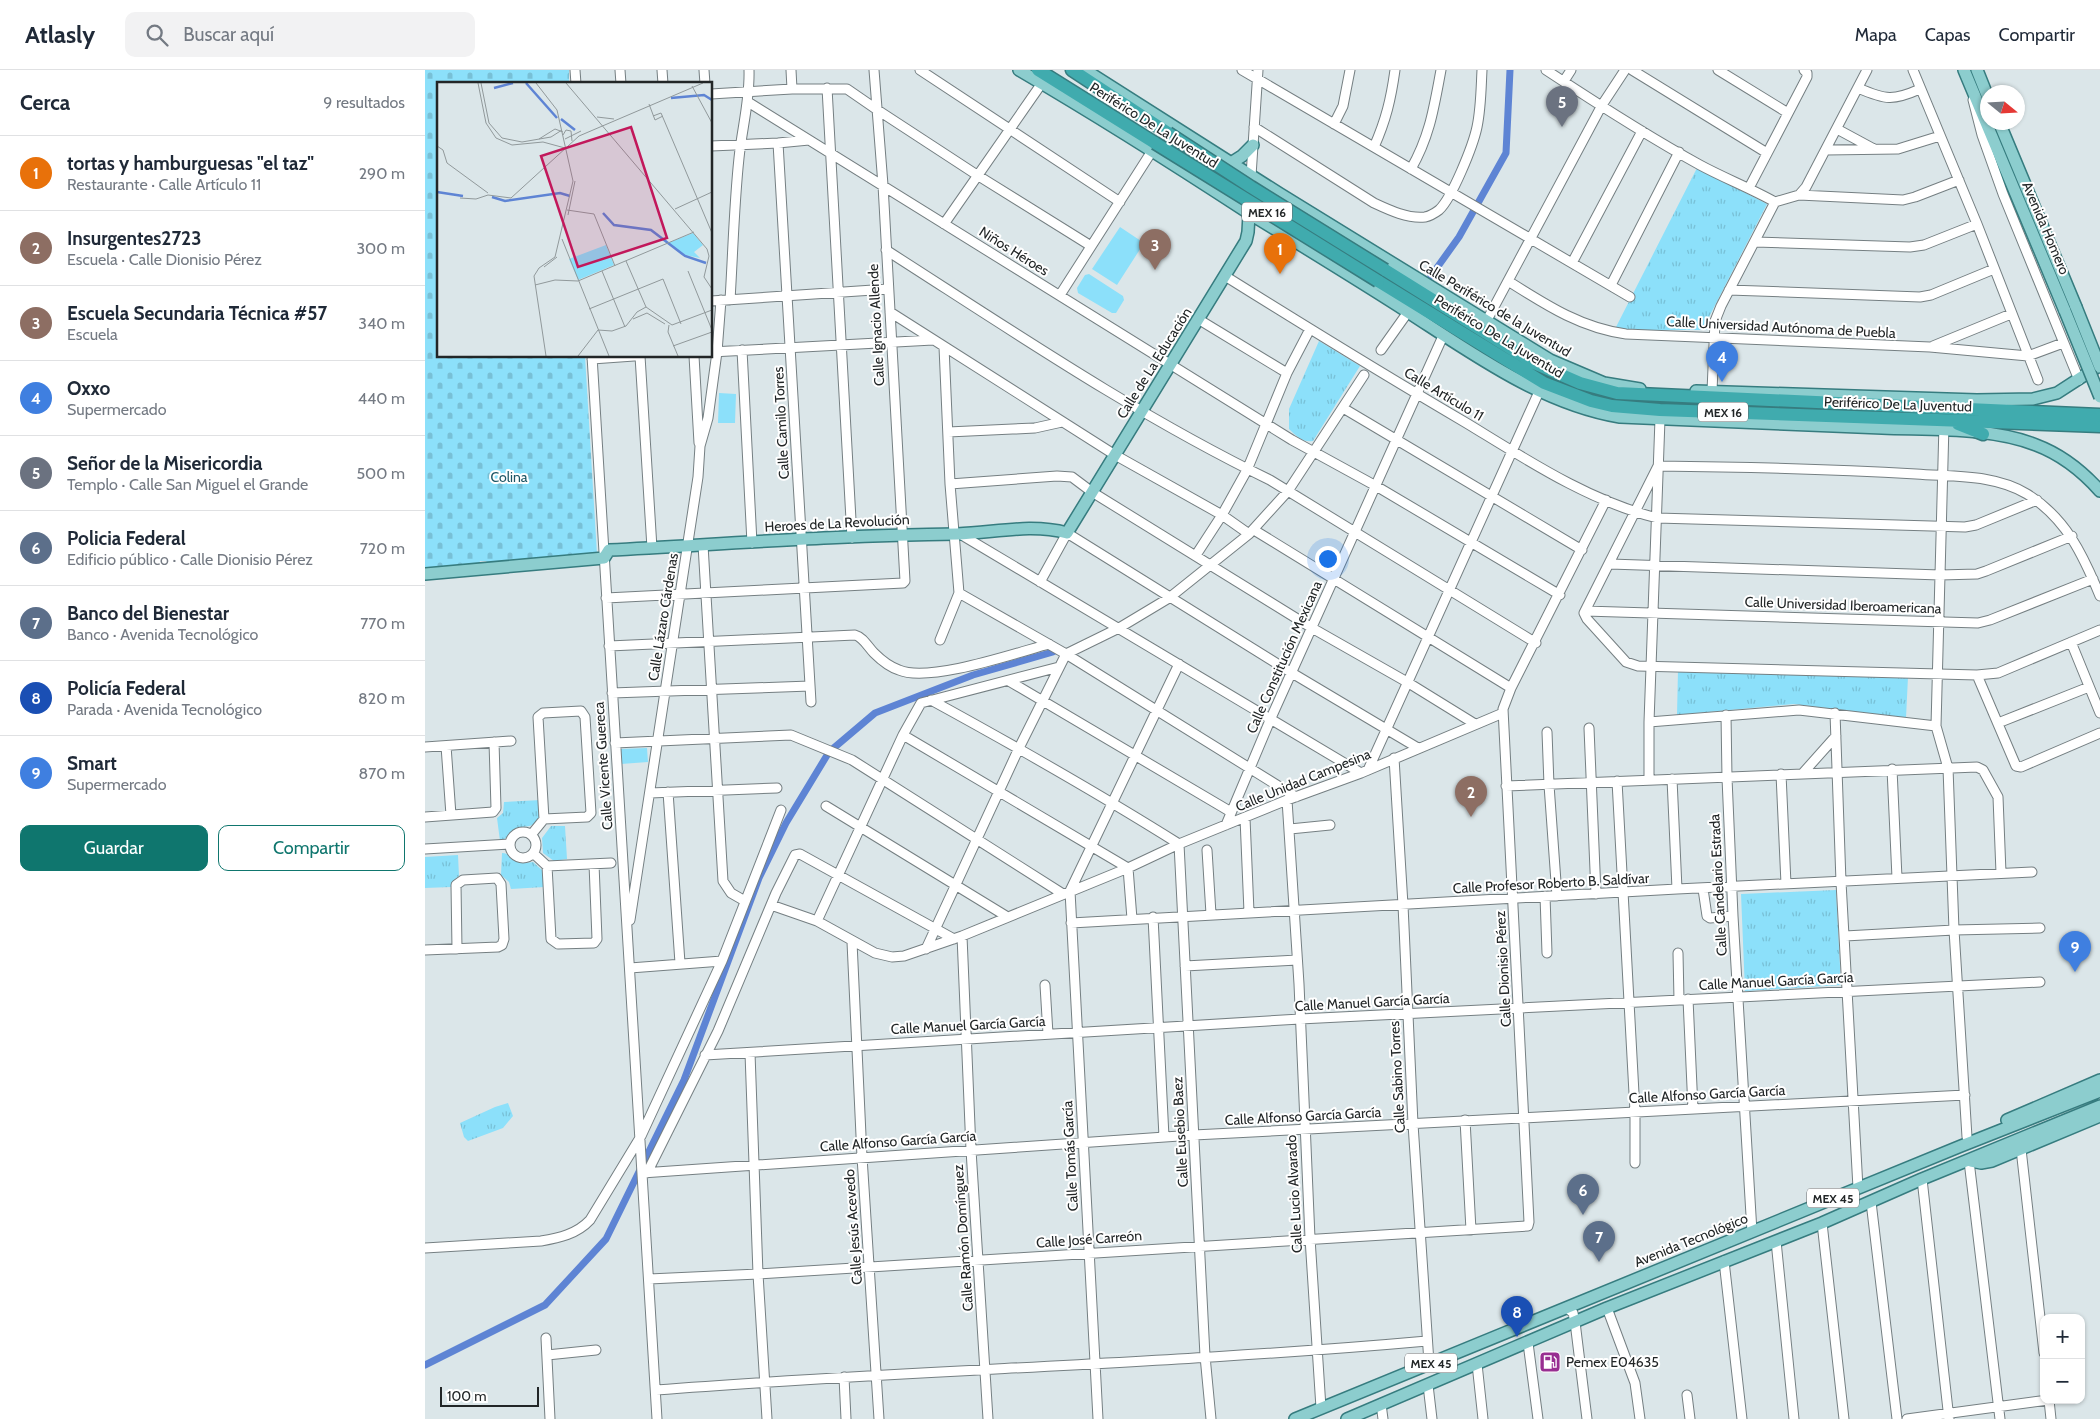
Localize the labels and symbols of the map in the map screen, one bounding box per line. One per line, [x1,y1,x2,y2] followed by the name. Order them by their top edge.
[1086,78,1222,172] street label: Periférico De La Juventud
[437,82,713,358] inset map
[1980,85,2025,130] north arrow
[1546,86,1578,127] pin: 5
[2018,179,2074,277] street label: Avenida Homero
[1242,202,1292,222] road number: MEX 16
[976,222,1052,280] street label: Niños Héroes
[1139,229,1171,270] pin: 3
[1264,233,1296,274] pin: 1
[1416,255,1574,361] street label: Calle Periférico de la Juventud
[864,263,888,387] street label: Calle Ignacio Allende
[1431,290,1567,382] street label: Periférico De La Juventud
[1113,304,1196,422] street label: Calle de La Educación
[1666,312,1896,342] street label: Calle Universidad Autónoma de Puebla
[1706,341,1738,382] pin: 4
[1401,363,1487,425] street label: Calle Artículo 11
[769,366,793,480] street label: Calle Camilo Torres
[1824,392,1972,416] street label: Periférico De La Juventud
[1698,402,1748,422] road number: MEX 16
[491,468,528,486] park label: Colina
[764,510,910,536] street label: Heroes de La Revolución
[1315,546,1341,572] your location
[644,552,682,682] street label: Calle Lázaro Cárdenas
[1242,578,1326,736] street label: Calle Constitución Mexicana
[1744,593,1942,617] street label: Calle Universidad Iberoamericana
[590,701,616,831] street label: Calle Vicente Guereca
[1233,745,1373,815] street label: Calle Unidad Campesina
[1455,776,1487,817] pin: 2
[1705,813,1731,957] street label: Calle Candelario Estrada
[1452,869,1650,897] street label: Calle Profesor Roberto B. Saldívar
[1491,910,1515,1028] street label: Calle Dionisio Pérez
[2059,931,2091,972] pin: 9
[1698,968,1854,994] street label: Calle Manuel García García
[1294,989,1450,1015] street label: Calle Manuel García García
[890,1012,1046,1038] street label: Calle Manuel García García
[1385,1020,1409,1133] street label: Calle Sabino Torres
[1168,1076,1192,1188] street label: Calle Eusebio Baez
[1628,1081,1786,1107] street label: Calle Alfonso García García
[1058,1100,1082,1212] street label: Calle Tomás García
[1224,1103,1382,1129] street label: Calle Alfonso García García
[819,1127,977,1155] street label: Calle Alfonso García García
[1282,1134,1306,1254] street label: Calle Lucio Alvarado
[949,1164,977,1312] street label: Calle Ramón Domínguez
[840,1168,866,1286] street label: Calle Jesús Acevedo
[1567,1174,1599,1215] pin: 6
[1807,1188,1859,1208] road number: MEX 45
[1632,1209,1751,1271] street label: Avenida Tecnológico
[1583,1221,1615,1262] pin: 7
[1035,1226,1143,1252] street label: Calle José Carreón
[1501,1296,1533,1337] pin: 8
[1538,1350,1562,1374] fuel station icon: Pemex E04635
[1566,1353,1659,1371] place label: Pemex E04635
[1405,1354,1457,1372] road number: MEX 45
[440,1384,539,1407] scale bar

